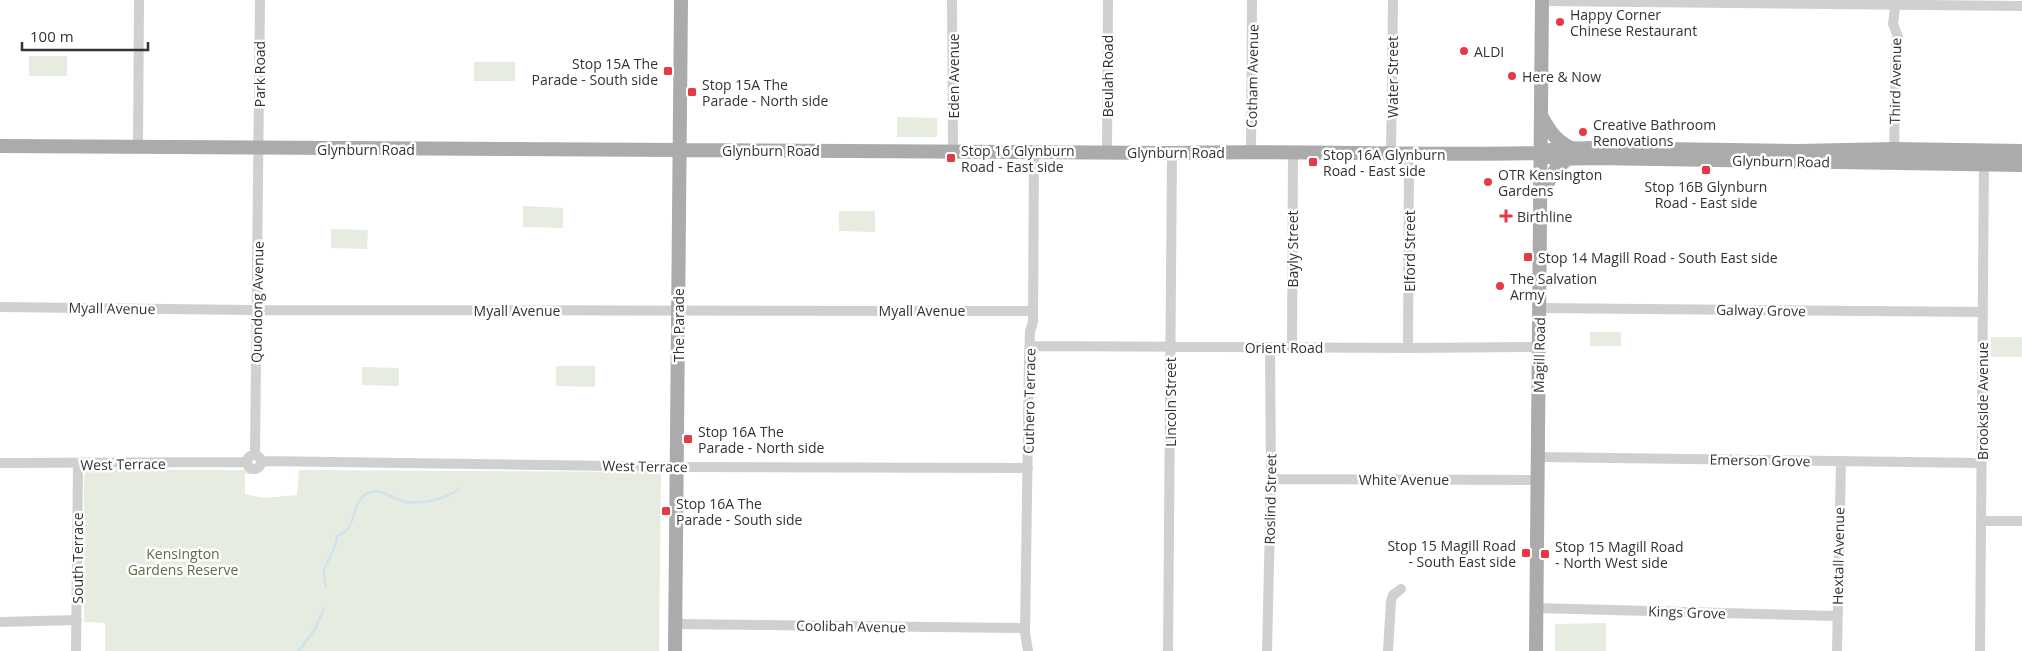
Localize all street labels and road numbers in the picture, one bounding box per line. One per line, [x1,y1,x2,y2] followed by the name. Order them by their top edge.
[1242,24,1262,128] street label: Cotham Avenue
[944,33,963,119] street label: Eden Avenue
[1098,35,1117,117] street label: Beulah Road
[1383,36,1402,118] street label: Water Street
[1885,37,1905,124] street label: Third Avenue
[250,41,269,107] street label: Park Road
[317,140,415,159] street label: Glynburn Road
[722,141,820,160] street label: Glynburn Road
[1127,143,1225,162] street label: Glynburn Road
[1732,151,1830,171] street label: Glynburn Road
[1283,210,1302,288] street label: Bayly Street
[1400,210,1419,292] street label: Elford Street
[246,241,268,363] street label: Quondong Avenue
[669,288,688,362] street label: The Parade
[68,298,156,318] street label: Myall Avenue
[1716,300,1806,320] street label: Galway Grove
[474,301,561,320] street label: Myall Avenue
[879,301,966,320] street label: Myall Avenue
[1529,317,1549,393] street label: Magill Road
[1245,338,1323,357] street label: Orient Road
[1973,342,1992,460] street label: Brookside Avenue
[1019,348,1039,454] street label: Cuthero Terrace
[1161,357,1180,447] street label: Lincoln Street
[1709,450,1811,470] street label: Emerson Grove
[1260,453,1280,545] street label: Roslind Street
[80,454,166,474] street label: West Terrace
[602,456,688,476] street label: West Terrace
[1359,470,1449,489] street label: White Avenue
[1828,507,1848,605] street label: Hextall Avenue
[68,512,87,604] street label: South Terrace
[1648,601,1726,623] street label: Kings Grove
[796,616,906,636] street label: Coolibah Avenue

